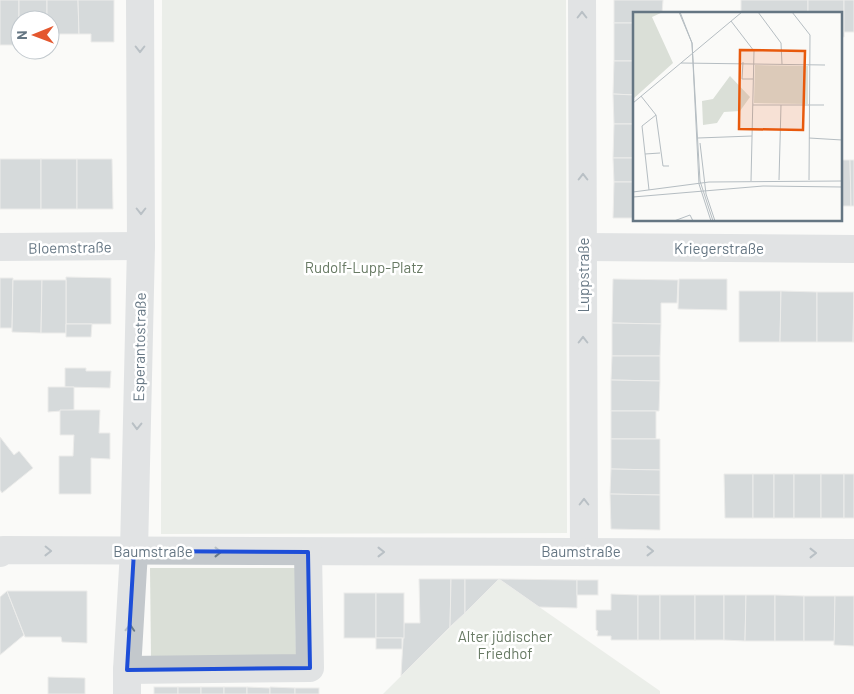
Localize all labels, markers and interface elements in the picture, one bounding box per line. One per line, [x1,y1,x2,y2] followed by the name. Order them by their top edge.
[10,10,60,60] north arrow
[577,10,587,18] one-way arrow
[633,12,842,221] inset map
[13,30,30,40] text: N
[135,45,145,53] one-way arrow
[578,173,588,180] one-way arrow
[136,208,146,215] one-way arrow
[28,237,112,257] street label: Bloemstraße
[574,237,592,313] street label: Luppstraße
[674,239,764,257] street label: Kriegerstraße
[305,258,424,276] park label: Rudolf-Lupp-Platz
[129,292,149,402] street label: Esperantostraße
[578,335,588,343] one-way arrow
[132,422,142,430] one-way arrow
[579,498,589,506] one-way arrow
[113,542,193,560] street label: Baumstraße
[541,542,621,560] street label: Baumstraße
[44,546,52,556] one-way arrow
[646,546,654,556] one-way arrow
[214,547,222,557] one-way arrow
[377,547,385,557] one-way arrow
[809,548,817,558] one-way arrow
[124,624,135,632] one-way arrow
[458,627,553,662] park label: Alter jüdischer Friedhof

